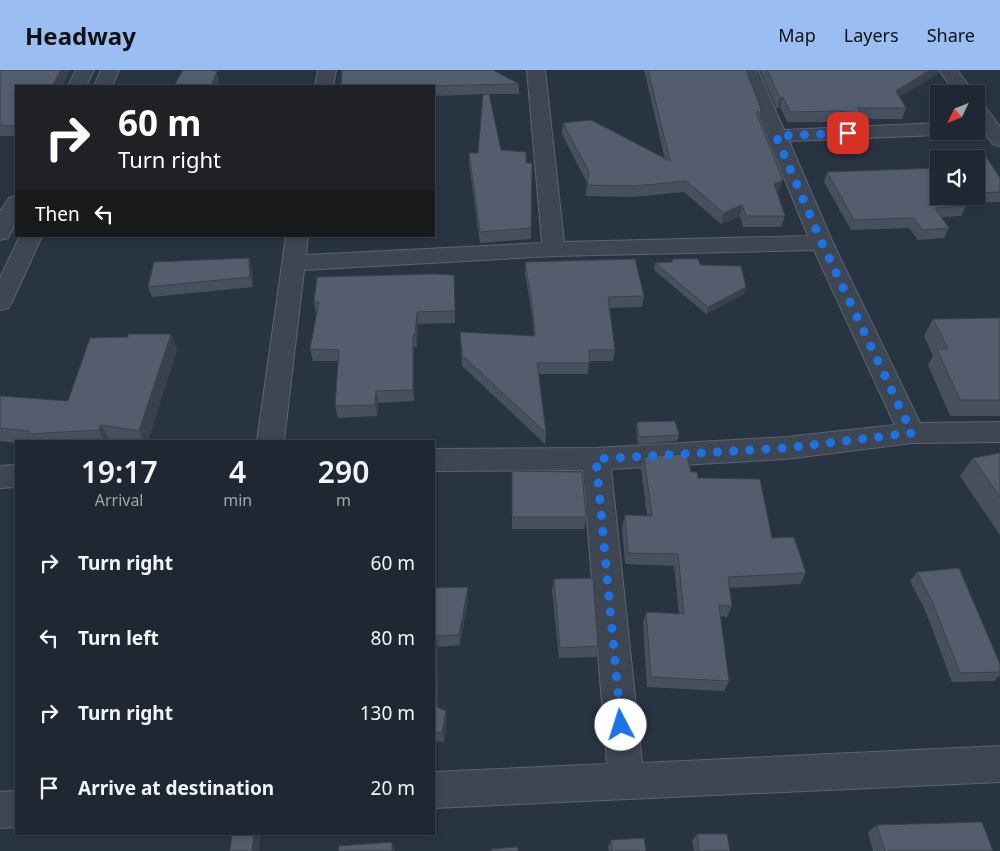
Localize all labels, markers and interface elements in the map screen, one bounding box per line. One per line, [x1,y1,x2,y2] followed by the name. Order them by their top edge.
[25,19,136,52] text: Headway
[778,23,816,47] text: Map
[844,23,899,47] text: Layers
[927,23,975,47] text: Share
[930,85,985,140] north arrow
[930,85,985,205] map controls
[118,99,201,146] text: 60 m
[35,105,100,170] icon: right
[827,112,869,154] pin
[834,119,862,147] icon: arrive
[118,144,221,174] text: Turn right
[930,150,985,205] button: sound
[90,200,118,228] icon: left
[35,201,80,227] text: Then
[81,451,158,492] text: 19:17
[229,451,246,492] text: 4
[318,451,369,492] text: 290
[95,489,144,511] text: Arrival
[223,489,252,511] text: min
[336,489,351,511] text: m
[35,549,63,577] icon: right
[78,550,173,576] text: Turn right
[371,550,415,576] text: 60 m
[35,624,63,652] icon: left
[78,625,159,651] text: Turn left
[371,625,415,651] text: 80 m
[594,698,646,750] position arrow
[35,699,63,727] icon: right
[78,700,173,726] text: Turn right
[360,700,415,726] text: 130 m
[35,774,63,802] icon: arrive
[78,775,274,801] text: Arrive at destination
[371,775,415,801] text: 20 m

